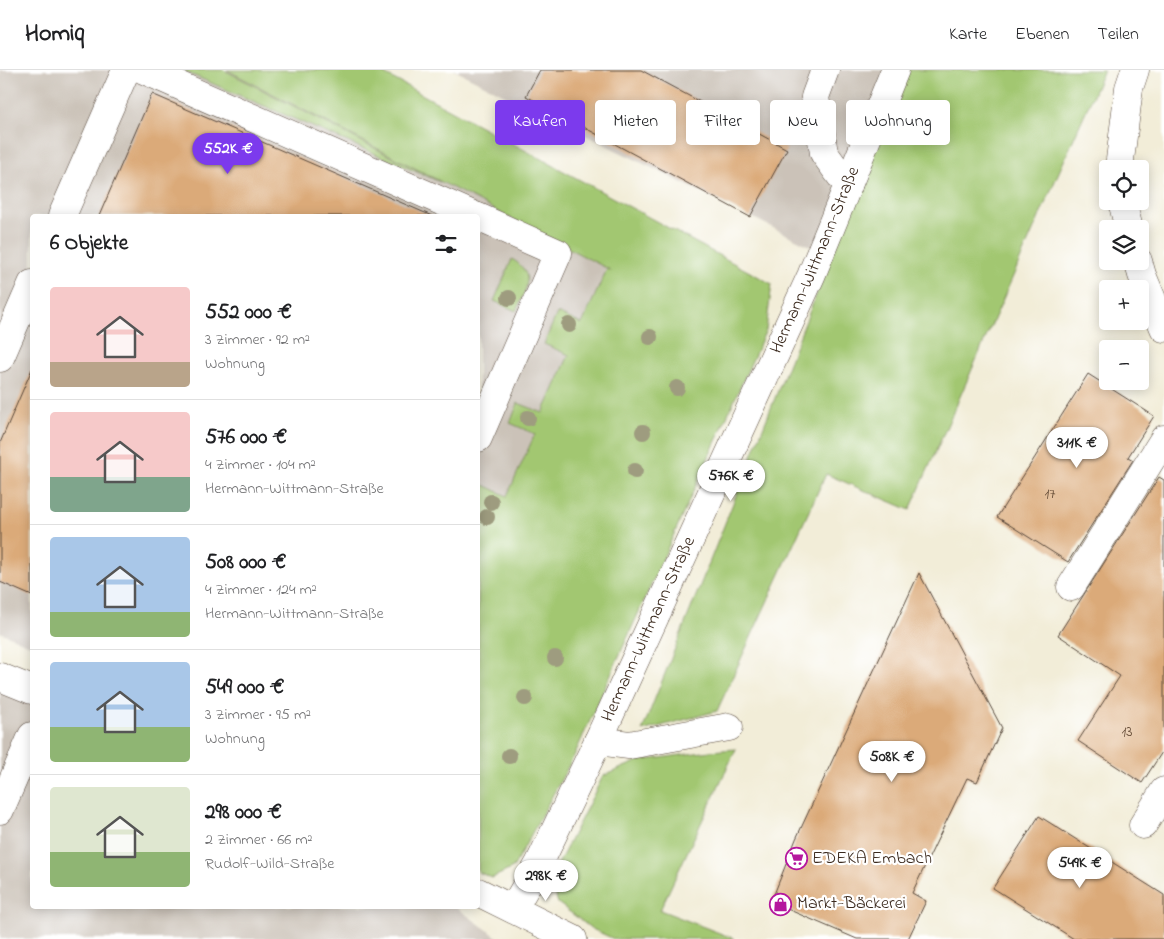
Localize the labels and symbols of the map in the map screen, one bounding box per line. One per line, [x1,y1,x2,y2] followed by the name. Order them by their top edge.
[187,132,269,175] pin: 552K €
[764,162,867,358] street label: Hermann-Wittmann-Straße
[1036,426,1118,469] pin: 311K €
[690,460,772,502] pin: 576K €
[1045,483,1055,505] house number: 17
[595,532,703,726] street label: Hermann-Wittmann-Straße
[1122,721,1132,743] house number: 13
[851,740,933,783] pin: 508K €
[812,846,932,872] place label: EDEKA Embach
[1039,846,1121,889] pin: 549K €
[784,847,808,871] supermarket icon: EDEKA Embach
[505,860,587,902] pin: 298K €
[797,891,906,917] place label: Markt-Bäckerei
[769,892,793,916] shop icon: Markt-Bäckerei

